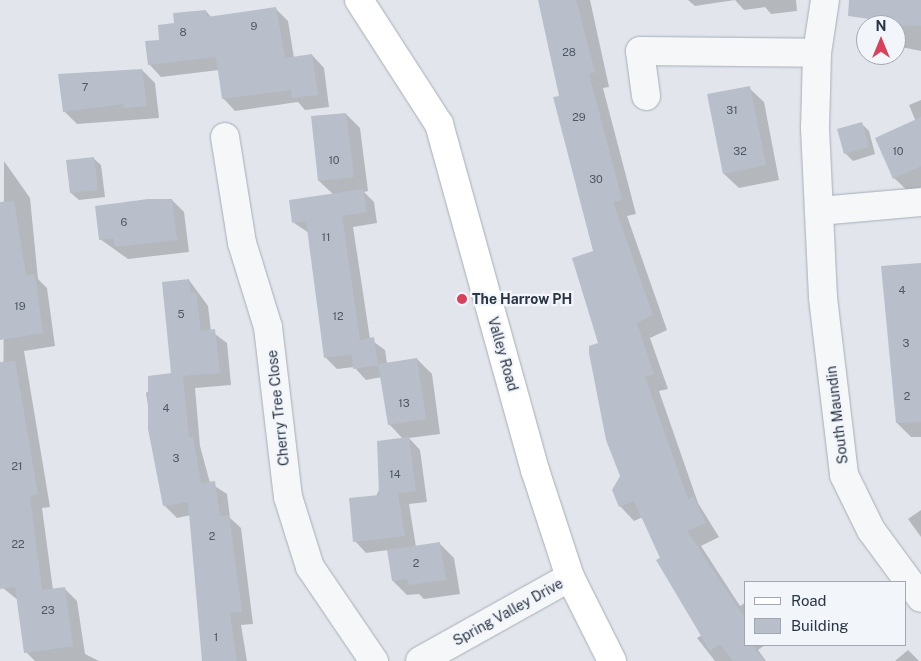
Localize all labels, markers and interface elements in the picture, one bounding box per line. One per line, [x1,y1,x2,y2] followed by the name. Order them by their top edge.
[856,15,906,65] north arrow
[876,18,886,34] text: N
[251,19,257,33] house number: 9
[179,25,187,39] house number: 8
[562,45,576,59] house number: 28
[82,80,88,94] house number: 7
[726,103,738,117] house number: 31
[572,110,586,124] house number: 29
[733,144,747,158] house number: 32
[892,144,904,158] house number: 10
[328,153,340,167] house number: 10
[589,172,603,186] house number: 30
[121,215,127,229] house number: 6
[322,230,330,244] house number: 11
[899,283,905,297] house number: 4
[472,291,572,307] place label: The Harrow PH
[456,293,468,305] marker: The Harrow PH
[14,299,26,313] house number: 19
[177,307,185,321] house number: 5
[332,309,344,323] house number: 12
[484,315,522,393] street label: Valley Road
[903,336,909,350] house number: 3
[264,349,292,467] street label: Cherry Tree Close
[823,365,851,465] street label: South Maundin
[904,389,910,403] house number: 2
[398,396,410,410] house number: 13
[163,401,169,415] house number: 4
[173,451,179,465] house number: 3
[11,459,23,473] house number: 21
[389,467,401,481] house number: 14
[209,529,215,543] house number: 2
[11,537,25,551] house number: 22
[413,556,419,570] house number: 2
[450,575,566,649] street label: Spring Valley Drive
[744,581,906,646] legend
[791,592,827,609] text: Road
[41,603,55,617] house number: 23
[791,617,849,634] text: Building
[214,630,218,644] house number: 1

